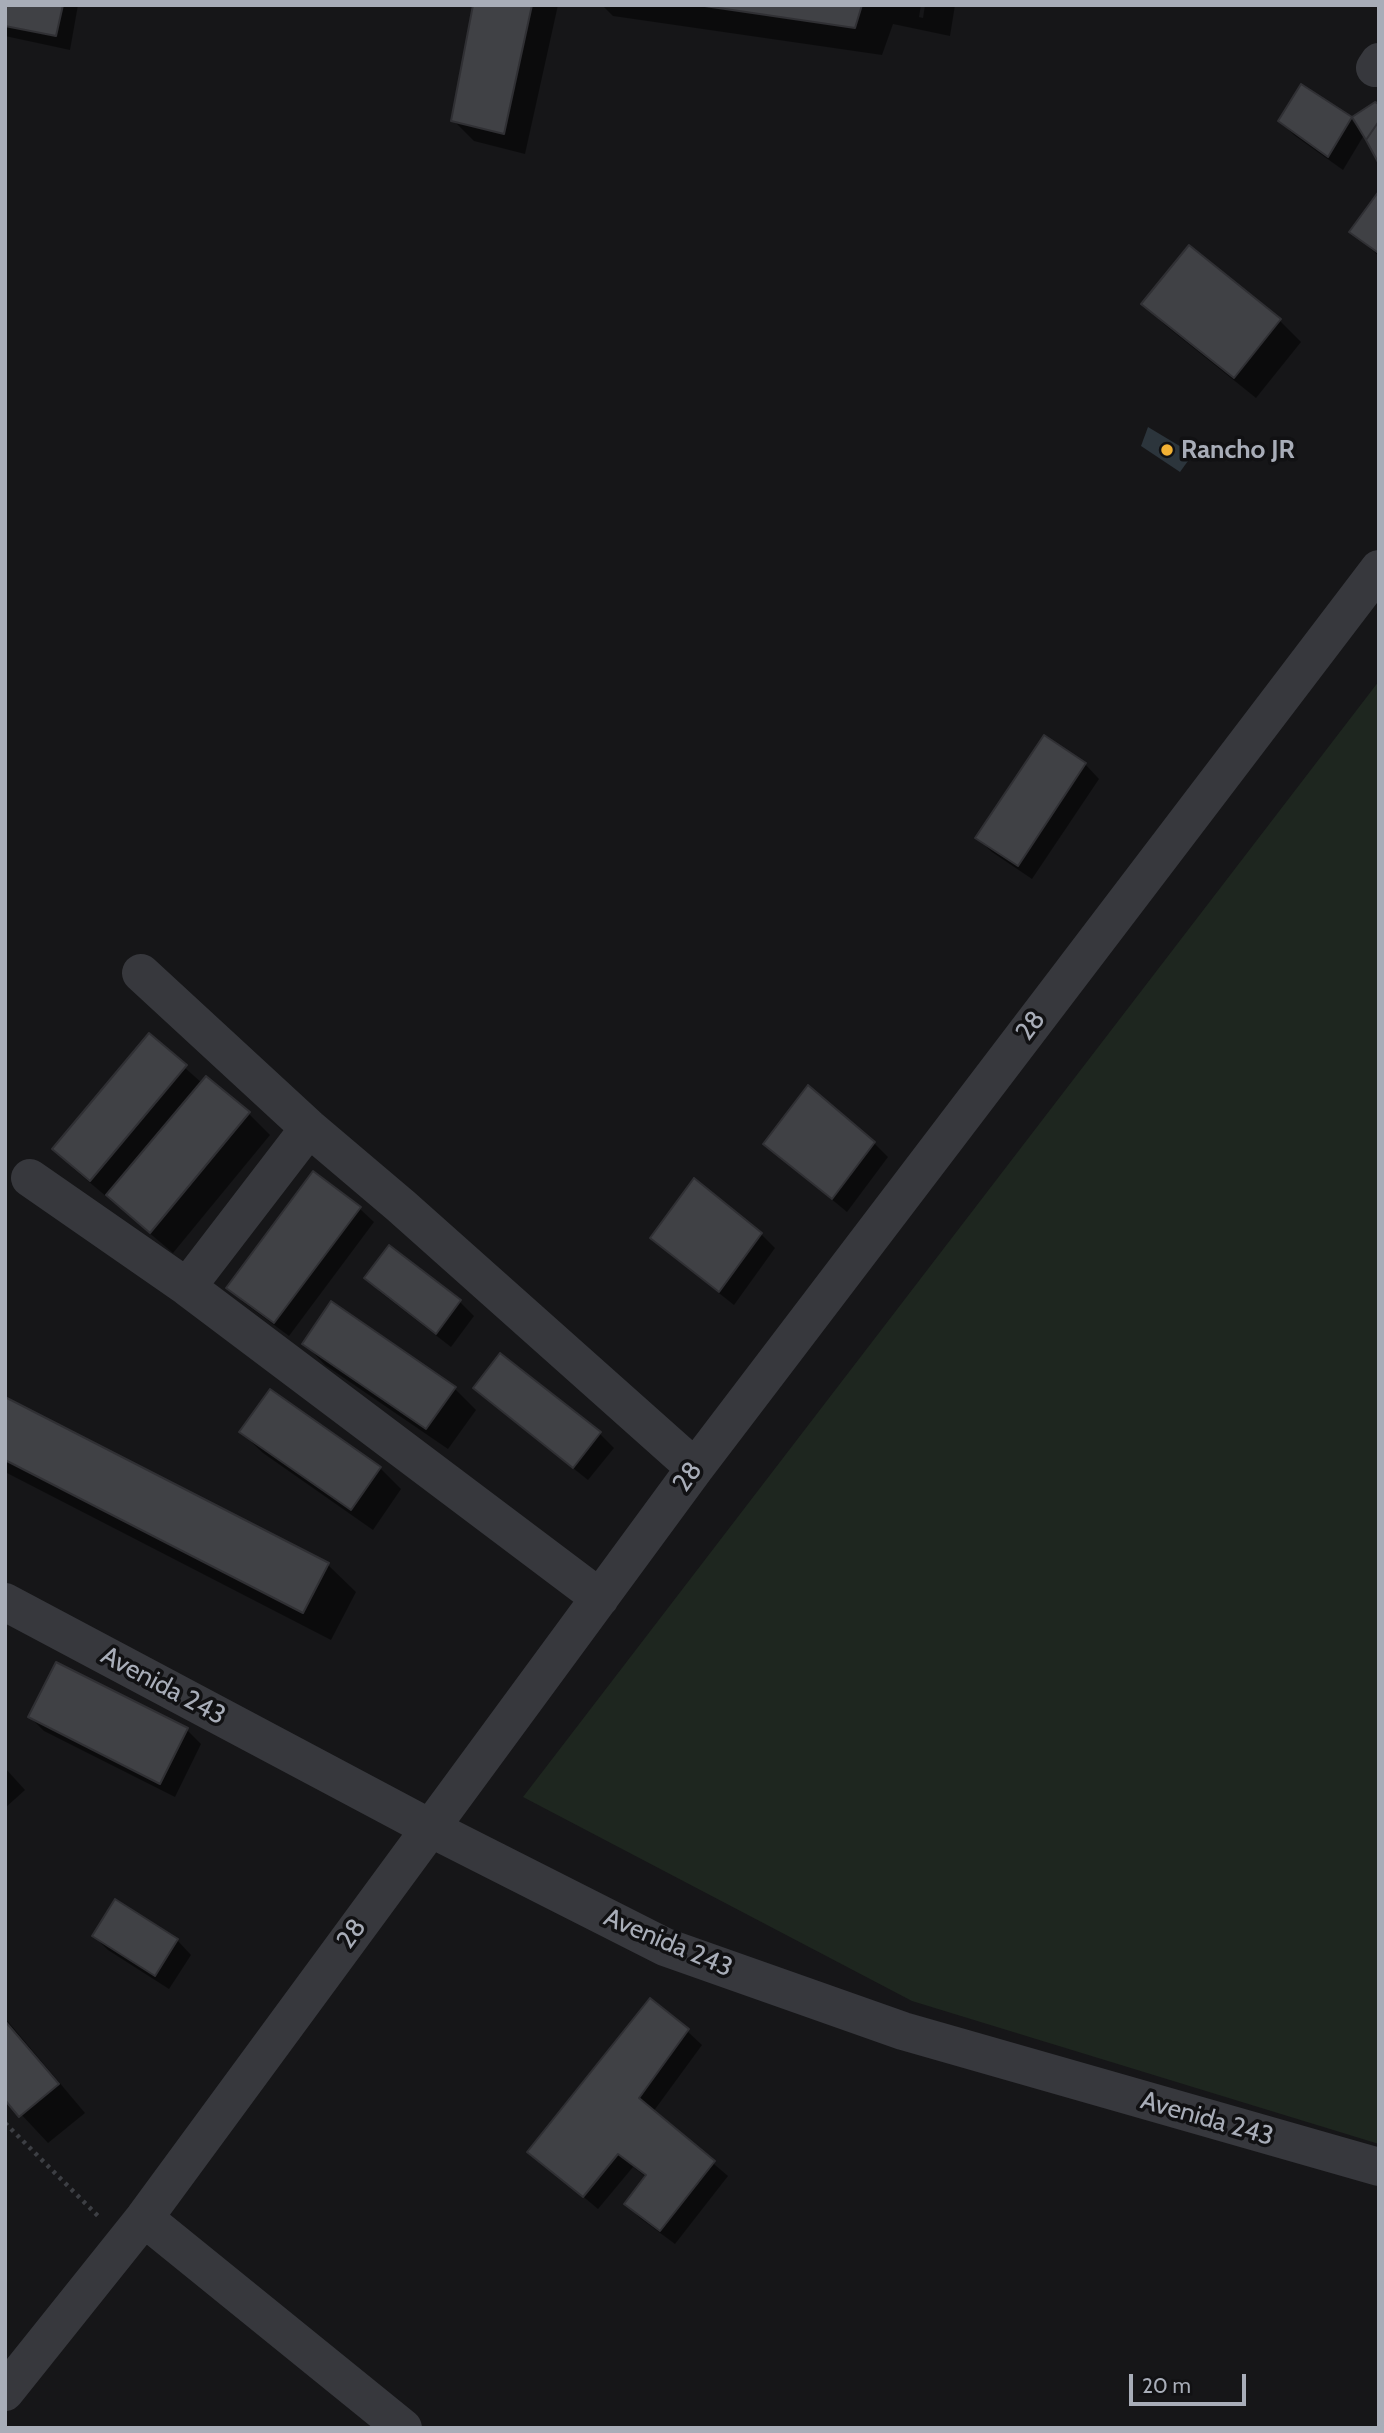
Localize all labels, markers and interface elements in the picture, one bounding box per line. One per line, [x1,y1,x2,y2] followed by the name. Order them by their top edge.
[1181,434,1295,466] place label: Rancho JR
[1159,442,1175,458] marker: Rancho JR
[1010,1005,1052,1047] street label: 28
[667,1456,709,1498] street label: 28
[95,1640,231,1732] street label: Avenida 243
[599,1902,737,1984] street label: Avenida 243
[331,1913,373,1955] street label: 28
[1137,2085,1277,2153] street label: Avenida 243
[1132,2360,1249,2404] scale bar
[1142,2373,1191,2398] text: 20 m

